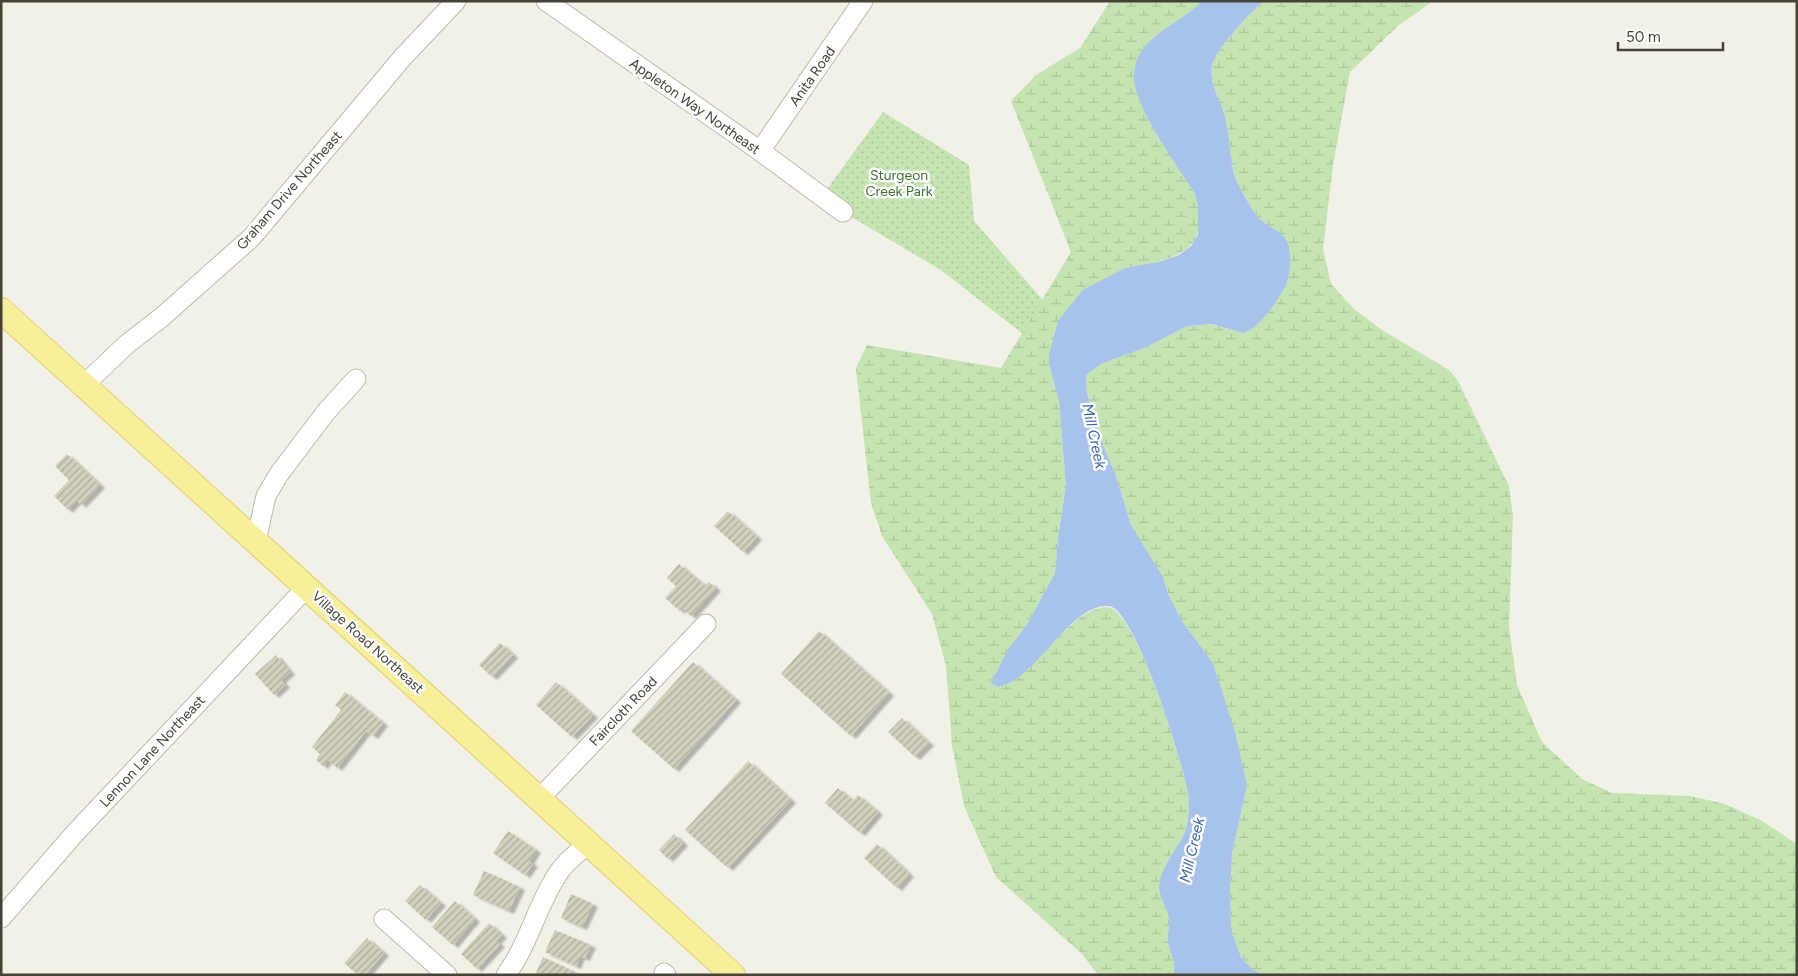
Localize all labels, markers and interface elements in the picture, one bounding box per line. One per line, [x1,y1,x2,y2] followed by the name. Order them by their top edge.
[1618,20,1723,52] scale bar
[1626,28,1661,46] text: 50 m
[786,43,839,109] street label: Anita Road
[626,55,763,158] street label: Appleton Way Northeast
[233,127,346,253] street label: Graham Drive Northeast
[866,167,933,200] park label: Sturgeon Creek Park
[1078,402,1110,471] water label: Mill Creek
[308,588,427,697] street label: Village Road Northeast
[586,673,661,750] street label: Faircloth Road
[96,692,209,811] street label: Lennon Lane Northeast
[1176,815,1208,884] water label: Mill Creek

